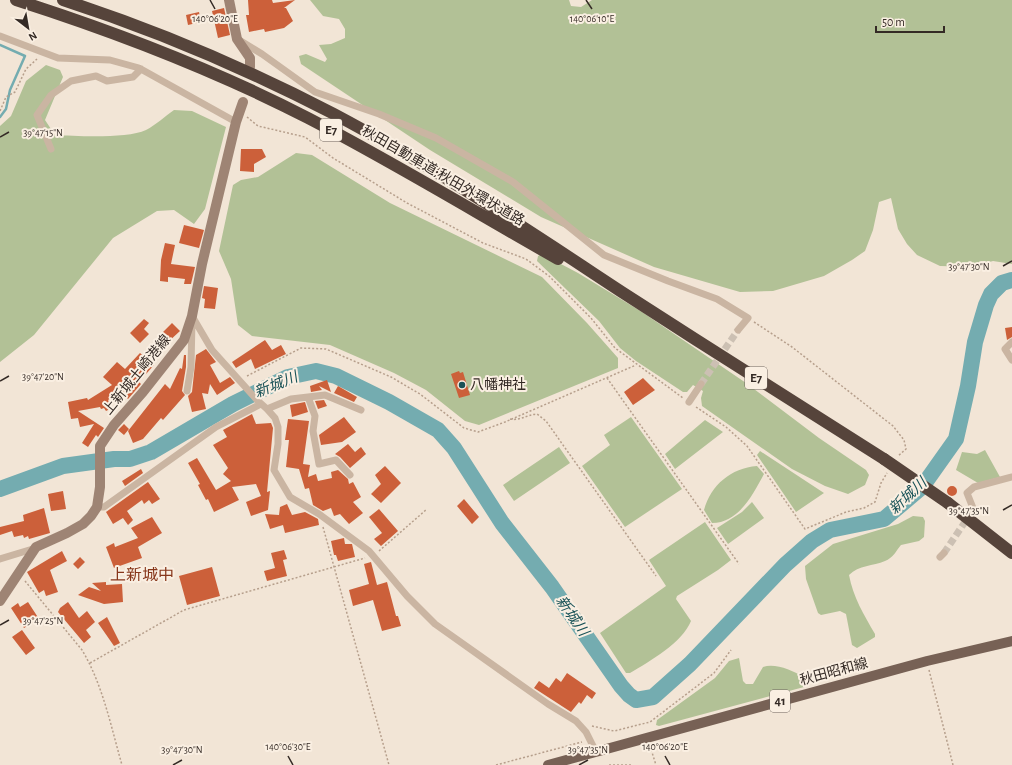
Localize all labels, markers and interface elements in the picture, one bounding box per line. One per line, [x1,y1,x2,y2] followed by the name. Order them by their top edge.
[8,8,48,48] north arrow
[876,8,944,34] scale bar
[192,14,238,24] text: 140°06'20"E
[570,14,614,24] text: 140°06'10"E
[882,16,905,28] text: 50 m
[27,29,39,43] text: N
[320,119,342,141] road number: E7
[359,122,528,228] street label: 秋田自動車道;秋田外環状道路
[23,128,63,138] text: 39°47'15"N
[948,262,990,272] text: 39°47'30"N
[100,332,173,417] street label: 上新城土崎港線
[745,367,767,389] road number: E7
[252,368,302,400] water label: 新城川
[22,372,64,382] text: 39°47'20"N
[470,377,526,392] place label: 八幡神社
[457,380,467,390] marker: 八幡神社
[886,473,931,517] water label: 新城川
[949,506,989,516] text: 39°47'35"N
[110,566,174,583] district label: 上新城中
[553,593,593,640] water label: 新城川
[23,616,63,626] text: 39°47'25"N
[798,655,870,688] street label: 秋田昭和線
[770,690,790,712] road number: 41
[265,742,311,752] text: 140°06'30"E
[642,742,688,752] text: 140°06'20"E
[161,745,203,755] text: 39°47'30"N
[568,745,608,755] text: 39°47'35"N

